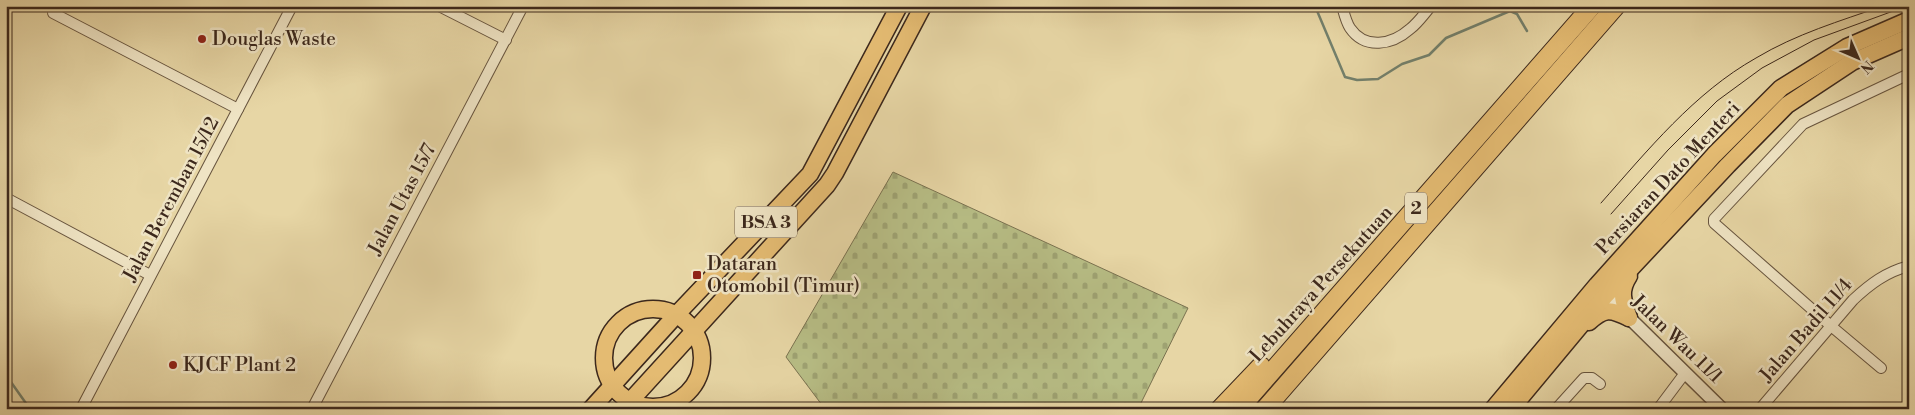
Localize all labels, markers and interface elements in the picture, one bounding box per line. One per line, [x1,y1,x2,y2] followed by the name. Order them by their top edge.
[212,27,336,51] place label: Douglas Waste
[1832,32,1882,82] north arrow
[196,33,208,45] marker: Douglas Waste
[1856,56,1877,77] text: N
[1591,96,1745,260] street label: Persiaran Dato Menteri
[117,113,224,286] street label: Jalan Beremban 15/12
[362,139,442,260] street label: Jalan Utas 15/7
[1405,192,1427,224] road number: 2
[1244,201,1398,367] street label: Lebuhraya Persekutuan
[735,206,797,238] road number: BSA 3
[707,252,860,298] place label: Dataran Otomobil (Timur)
[691,269,703,281] marker: Dataran Otomobil (Timur)
[1754,273,1858,388] street label: Jalan Badil 11/4
[1626,289,1728,388] street label: Jalan Wau 11/1
[183,353,296,377] place label: KJCF Plant 2
[167,359,179,371] marker: KJCF Plant 2

